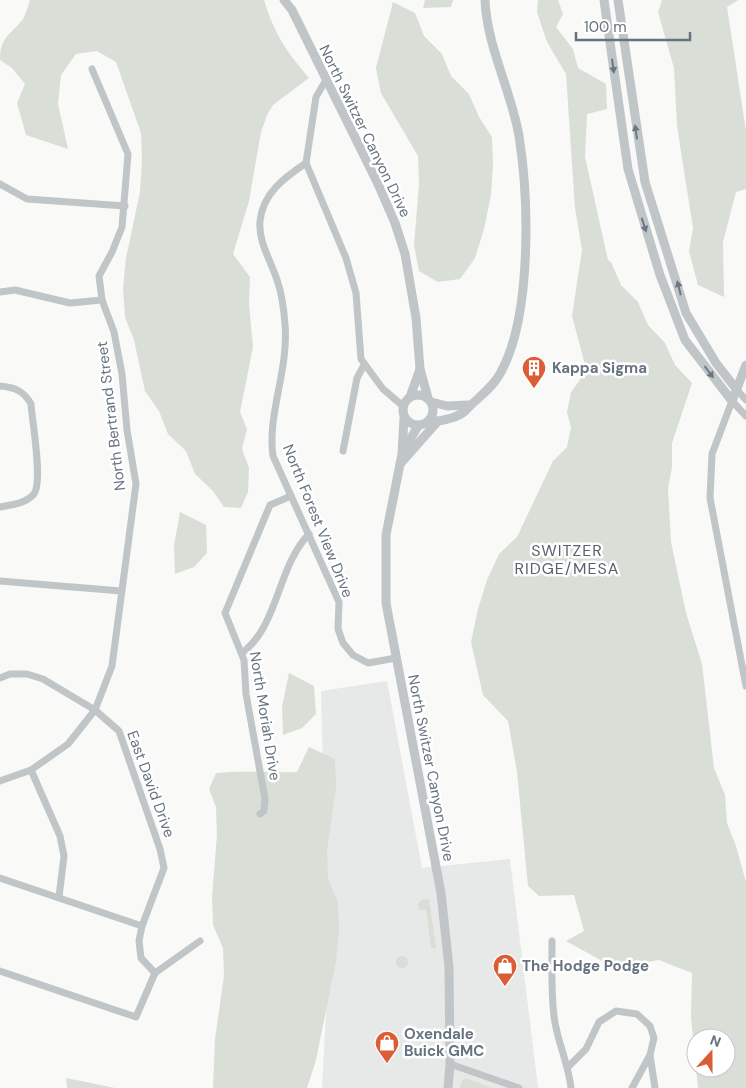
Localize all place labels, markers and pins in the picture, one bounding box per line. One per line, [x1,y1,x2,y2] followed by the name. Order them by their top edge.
[521,355,547,389] building icon: Kappa Sigma
[552,358,647,378] place label: Kappa Sigma
[492,953,518,987] shop icon: The Hodge Podge
[522,956,649,976] place label: The Hodge Podge
[404,1024,484,1061] place label: Oxendale Buick GMC
[374,1030,400,1064] shop icon: Oxendale Buick GMC

